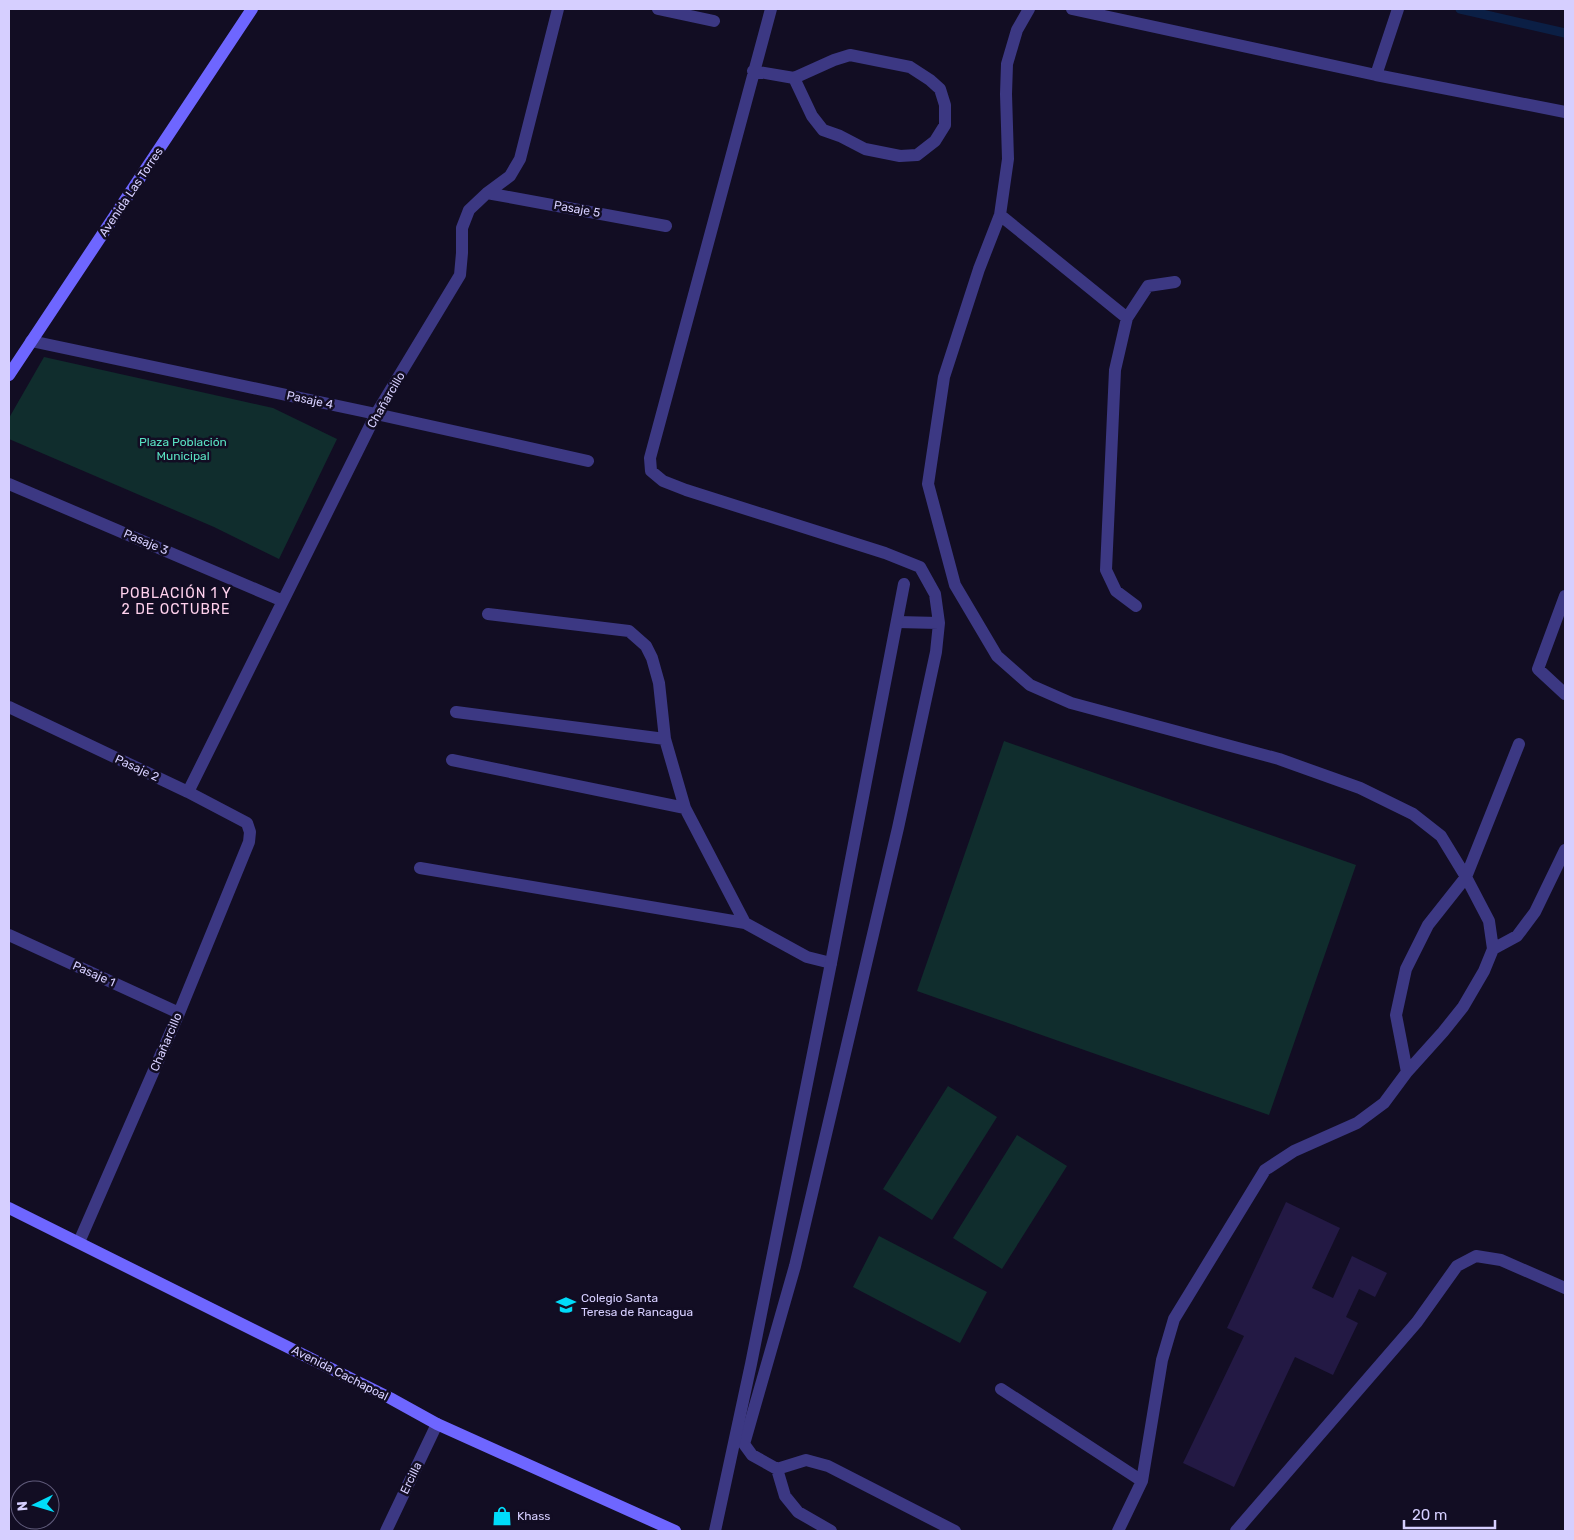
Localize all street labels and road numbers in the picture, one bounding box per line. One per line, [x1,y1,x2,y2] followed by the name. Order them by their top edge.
[96,145,166,239] street label: Avenida Las Torres
[553,198,601,220] street label: Pasaje 5
[364,369,408,431] street label: Chañarcillo
[285,388,335,412] street label: Pasaje 4
[122,526,170,558] street label: Pasaje 3
[113,752,161,784] street label: Pasaje 2
[71,958,117,990] street label: Pasaje 1
[147,1010,185,1074] street label: Chañarcillo
[289,1343,391,1403] street label: Avenida Cachapoal
[397,1460,425,1496] street label: Ercilla

